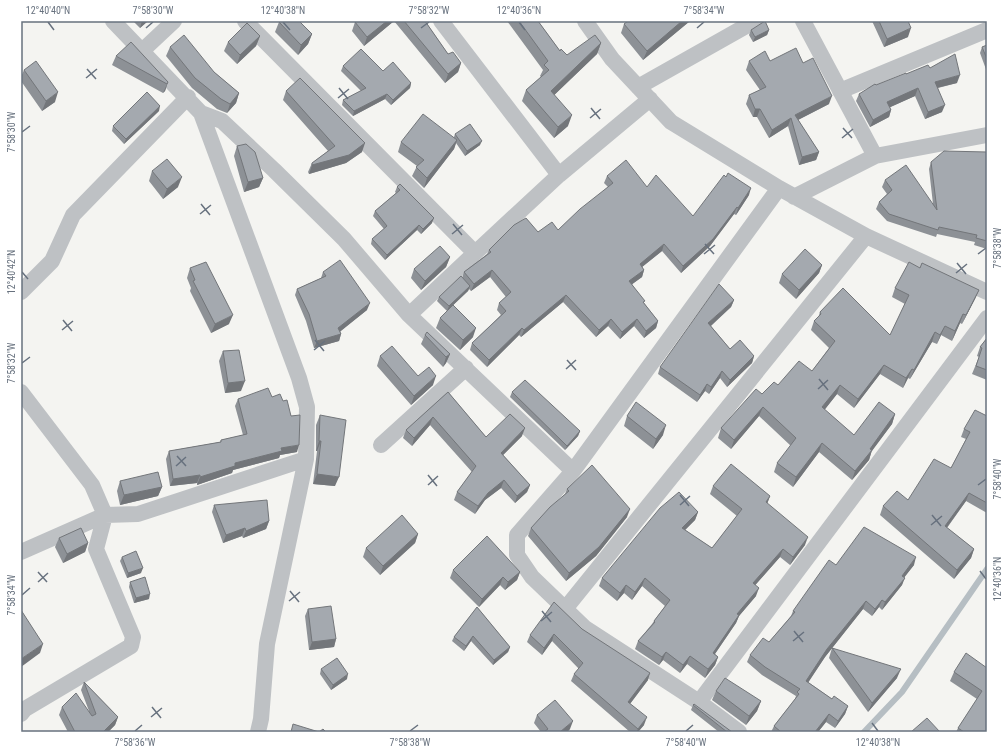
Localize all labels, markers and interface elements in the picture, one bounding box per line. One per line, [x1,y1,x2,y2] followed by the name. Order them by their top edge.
[26,5,70,16] text: 12°40'40"N
[133,5,174,16] text: 7°58'30"W
[261,5,305,16] text: 12°40'38"N
[409,5,450,16] text: 7°58'32"W
[497,5,541,16] text: 12°40'36"N
[684,5,725,16] text: 7°58'34"W
[6,111,17,153] text: 7°58'30"W
[992,227,1003,269] text: 7°58'38"W
[6,250,17,294] text: 12°40'42"N
[6,342,17,384] text: 7°58'32"W
[992,458,1003,500] text: 7°58'40"W
[992,557,1003,601] text: 12°40'36"N
[6,574,17,616] text: 7°58'34"W
[115,737,156,748] text: 7°58'36"W
[390,737,431,748] text: 7°58'38"W
[666,737,707,748] text: 7°58'40"W
[856,737,900,748] text: 12°40'38"N

